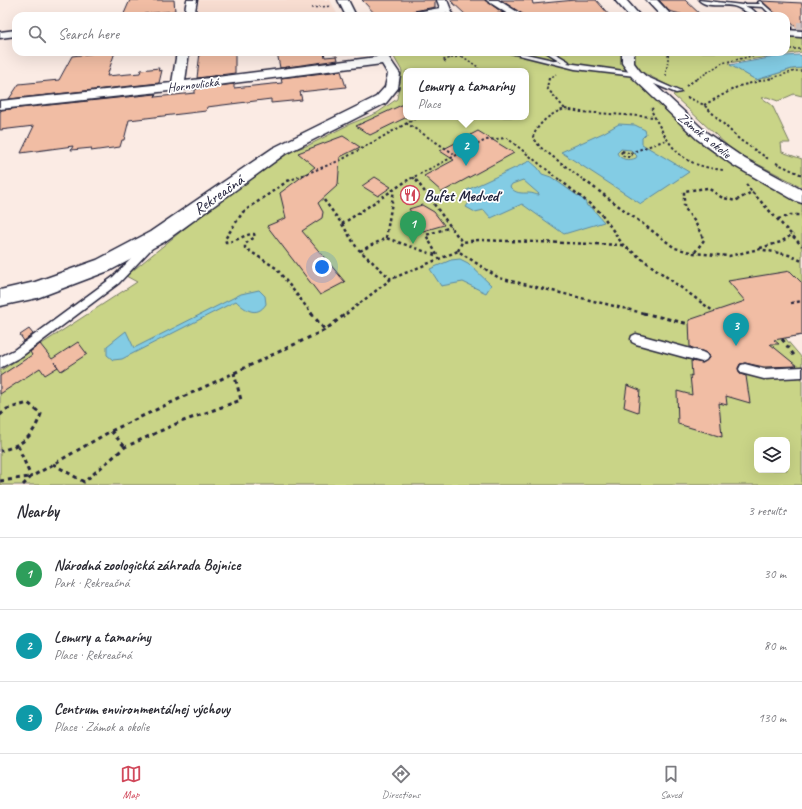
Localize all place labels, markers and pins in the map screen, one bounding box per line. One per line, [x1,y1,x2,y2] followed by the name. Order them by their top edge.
[453,133,479,166] pin: 2
[399,184,421,206] restaurant icon: Bufet Medveď
[424,186,503,206] place label: Bufet Medveď
[400,211,426,244] pin: 1
[723,313,749,346] pin: 3

